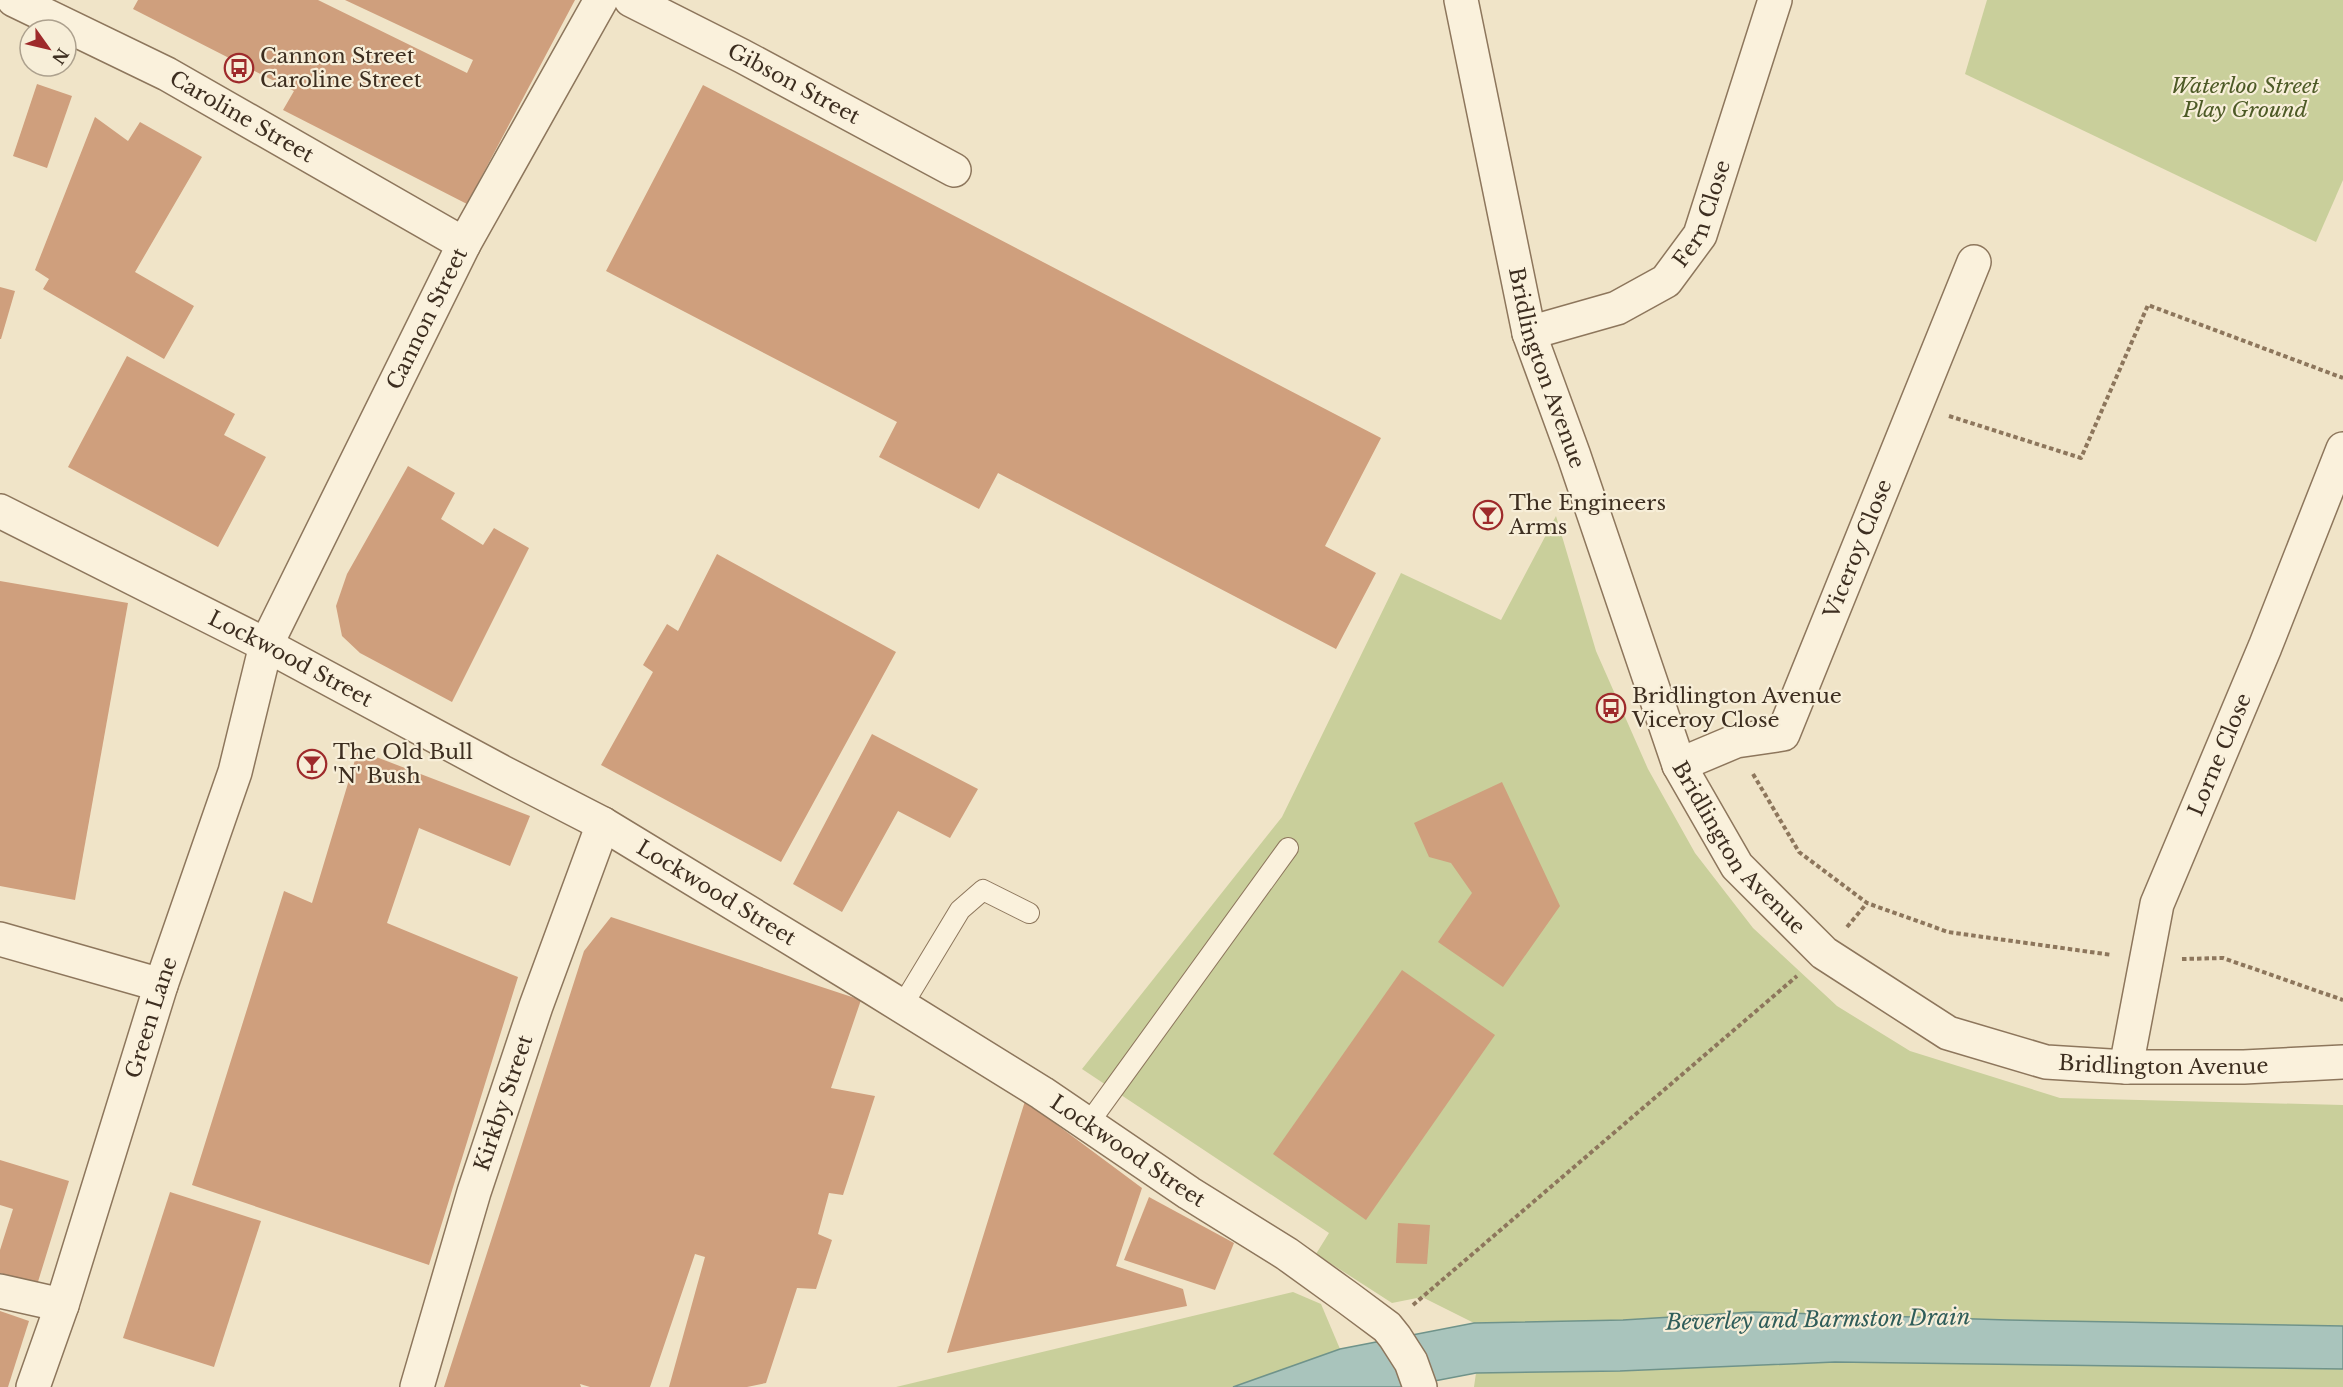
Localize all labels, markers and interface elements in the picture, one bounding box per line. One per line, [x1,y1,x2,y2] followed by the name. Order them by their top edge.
[18,18,78,78] north arrow
[723,38,864,130] street label: Gibson Street
[260,43,422,93] place label: Cannon Street Caroline Street
[48,45,73,68] text: N
[223,52,255,84] bus stop icon: Cannon Street Caroline Street
[165,65,318,168] street label: Caroline Street
[2171,73,2320,123] park label: Waterloo Street Play Ground
[1668,157,1736,273] street label: Fern Close
[381,243,473,394] street label: Cannon Street
[1503,265,1590,472] street label: Bridlington Avenue
[1818,476,1898,623] street label: Viceroy Close
[1508,490,1666,540] place label: The Engineers Arms
[1472,499,1504,531] bar icon: The Engineers Arms
[204,605,377,713] street label: Lockwood Street
[1631,683,1842,733] place label: Bridlington Avenue Viceroy Close
[2183,689,2257,820] street label: Lorne Close
[1595,692,1627,724] bus stop icon: Bridlington Avenue Viceroy Close
[333,739,473,789] place label: The Old Bull 'N' Bush
[296,748,328,780] bar icon: The Old Bull 'N' Bush
[1667,757,1811,940] street label: Bridlington Avenue
[632,835,801,951] street label: Lockwood Street
[120,953,183,1082] street label: Green Lane
[469,1031,538,1174] street label: Kirkby Street
[2058,1050,2269,1080] street label: Bridlington Avenue
[1045,1089,1210,1213] street label: Lockwood Street
[1664,1303,1971,1336] water label: Beverley and Barmston Drain

